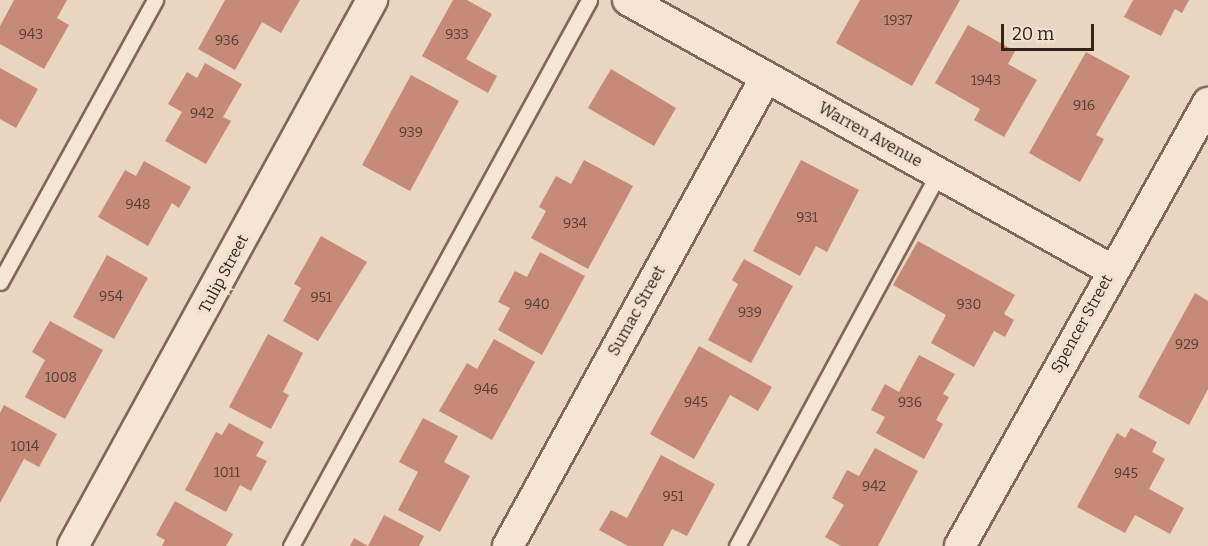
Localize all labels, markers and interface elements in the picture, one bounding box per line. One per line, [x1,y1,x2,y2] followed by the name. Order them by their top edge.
[1004,12,1097,50] scale bar
[884,13,912,29] house number: 1937
[1012,23,1054,45] text: 20 m
[19,27,43,43] house number: 943
[445,27,469,43] house number: 933
[215,33,239,49] house number: 936
[971,73,1001,89] house number: 1943
[1073,98,1095,114] house number: 916
[815,99,925,171] street label: Warren Avenue
[190,106,214,122] house number: 942
[399,125,423,141] house number: 939
[126,197,150,213] house number: 948
[796,210,818,226] house number: 931
[563,216,587,232] house number: 934
[195,231,253,317] street label: Tulip Street
[604,263,670,359] street label: Sumac Street
[1047,271,1117,377] street label: Spencer Street
[99,289,123,305] house number: 954
[310,290,332,306] house number: 951
[524,297,550,313] house number: 940
[957,297,981,313] house number: 930
[738,305,762,321] house number: 939
[1175,337,1199,353] house number: 929
[45,370,77,386] house number: 1008
[474,382,498,398] house number: 946
[684,395,708,411] house number: 945
[898,395,922,411] house number: 936
[11,439,39,455] house number: 1014
[214,465,240,481] house number: 1011
[1114,466,1138,482] house number: 945
[862,479,886,495] house number: 942
[662,489,684,505] house number: 951

